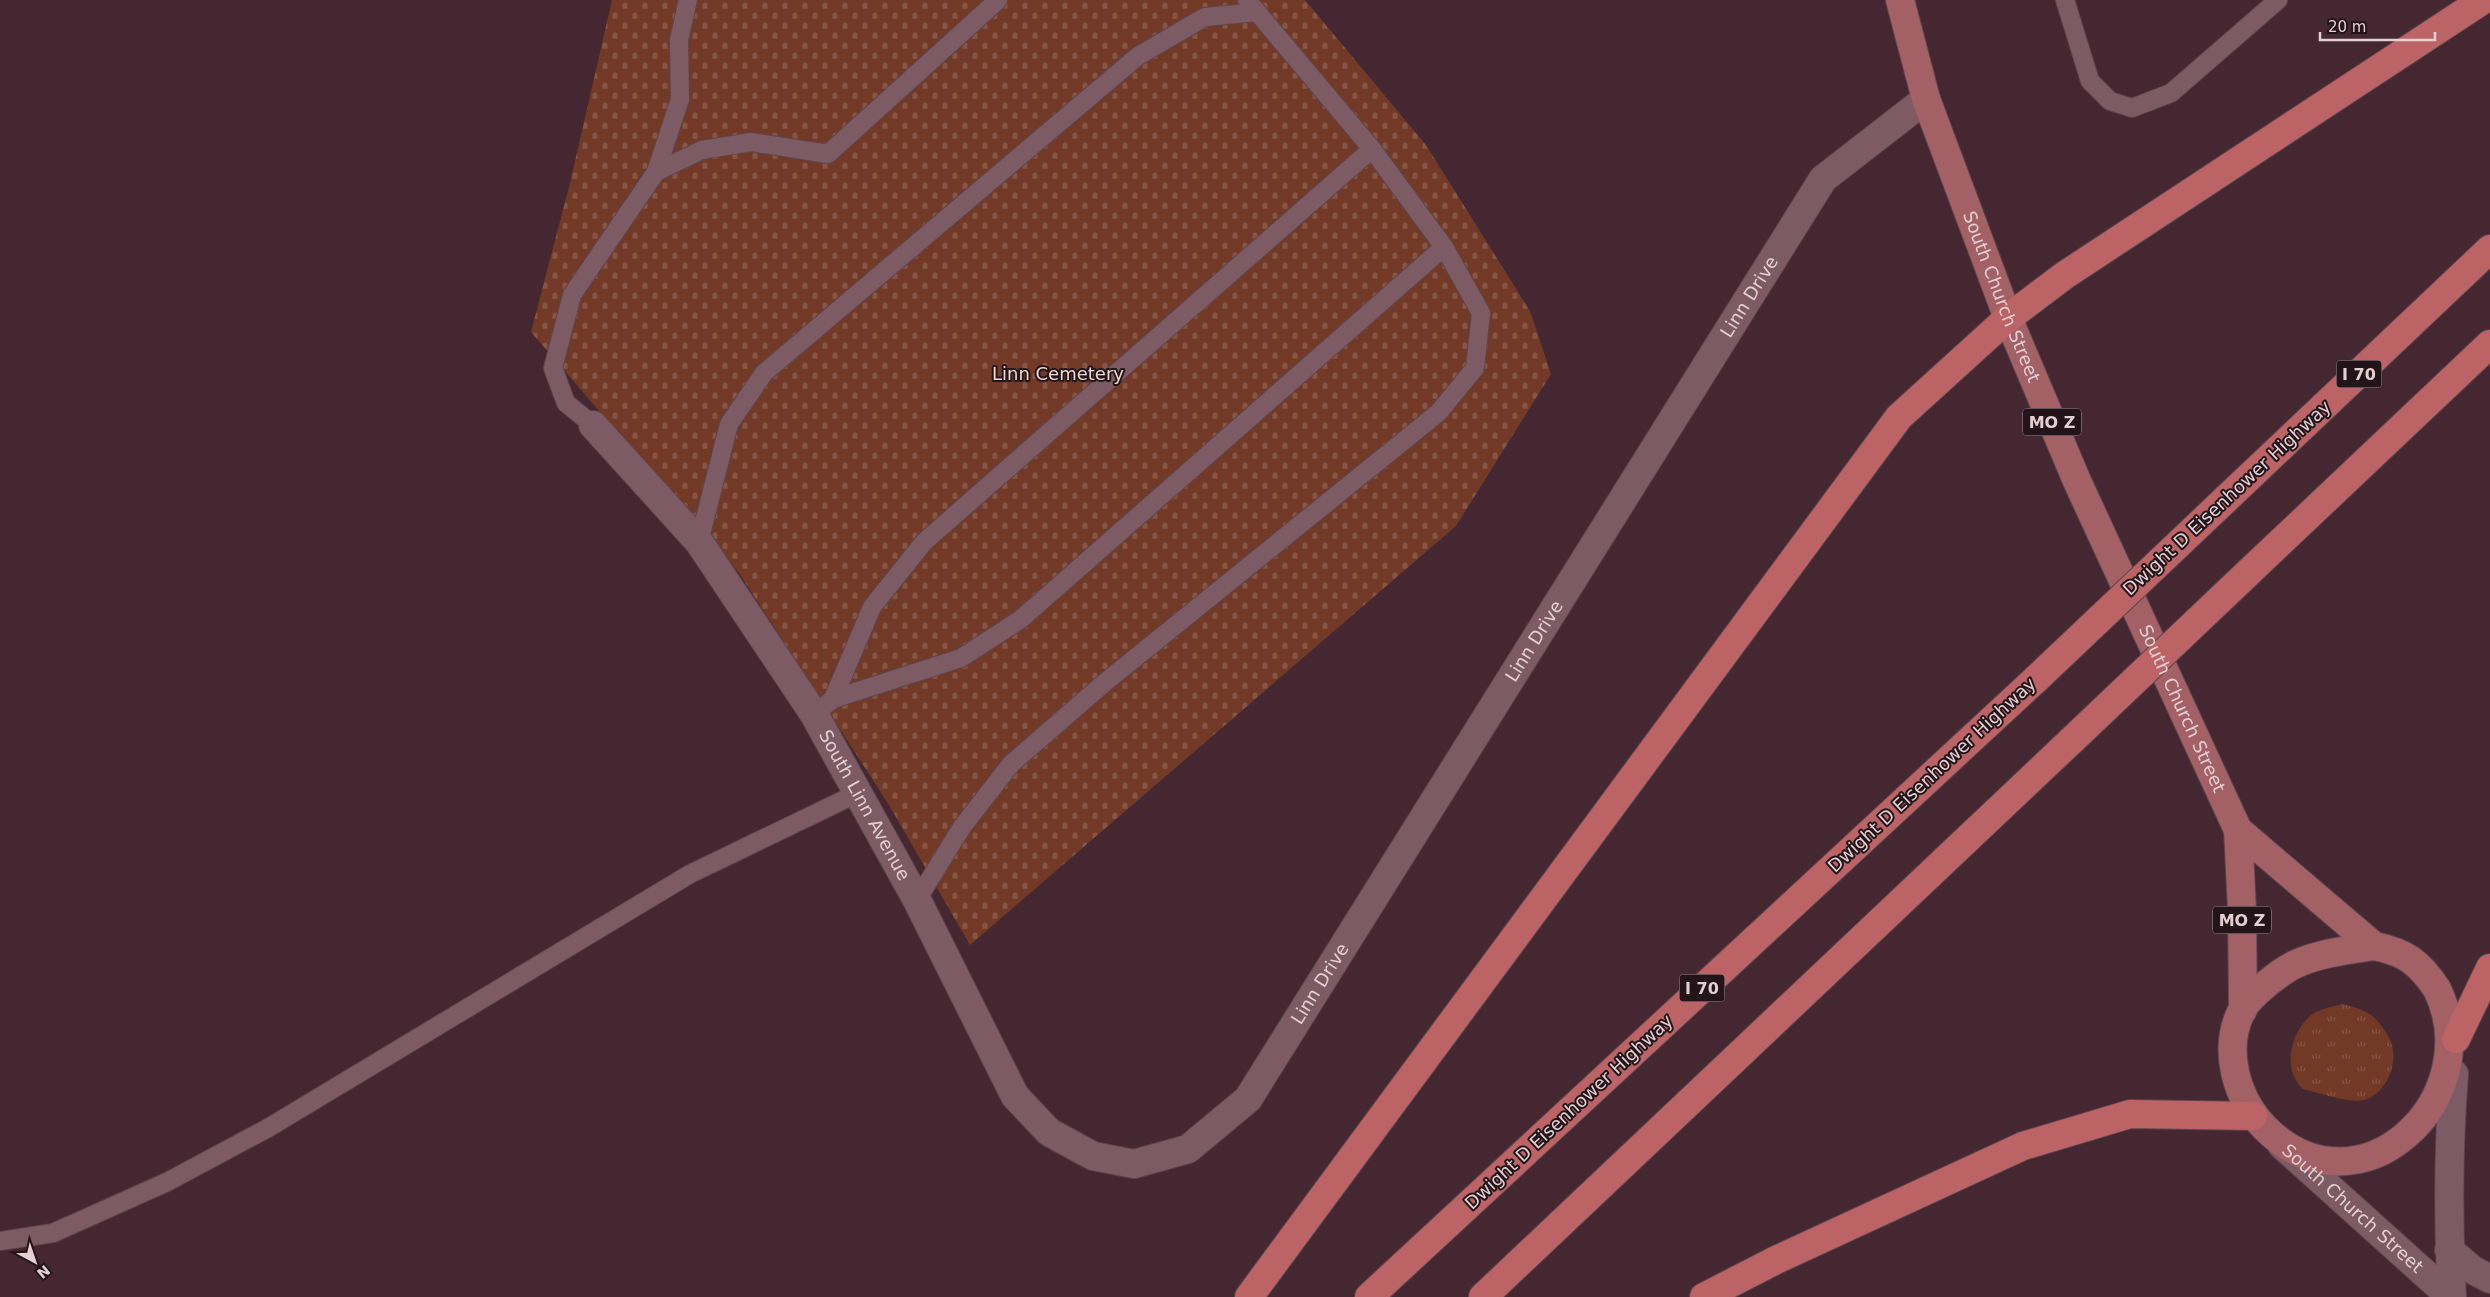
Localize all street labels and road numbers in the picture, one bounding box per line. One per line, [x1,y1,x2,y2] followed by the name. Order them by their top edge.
[1959,208,2045,385] street label: South Church Street
[1716,252,1782,341] street label: Linn Drive
[2336,360,2382,388] road number: I 70
[2119,396,2335,599] street label: Dwight D Eisenhower Highway
[2023,408,2081,436] road number: MO Z
[1501,596,1567,685] street label: Linn Drive
[2135,621,2230,796] street label: South Church Street
[1824,673,2040,876] street label: Dwight D Eisenhower Highway
[815,726,915,884] street label: South Linn Avenue
[2213,906,2271,934] road number: MO Z
[1286,939,1353,1028] street label: Linn Drive
[1680,974,1724,1001] road number: I 70
[1461,1010,1677,1213] street label: Dwight D Eisenhower Highway
[2278,1139,2428,1277] street label: South Church Street

